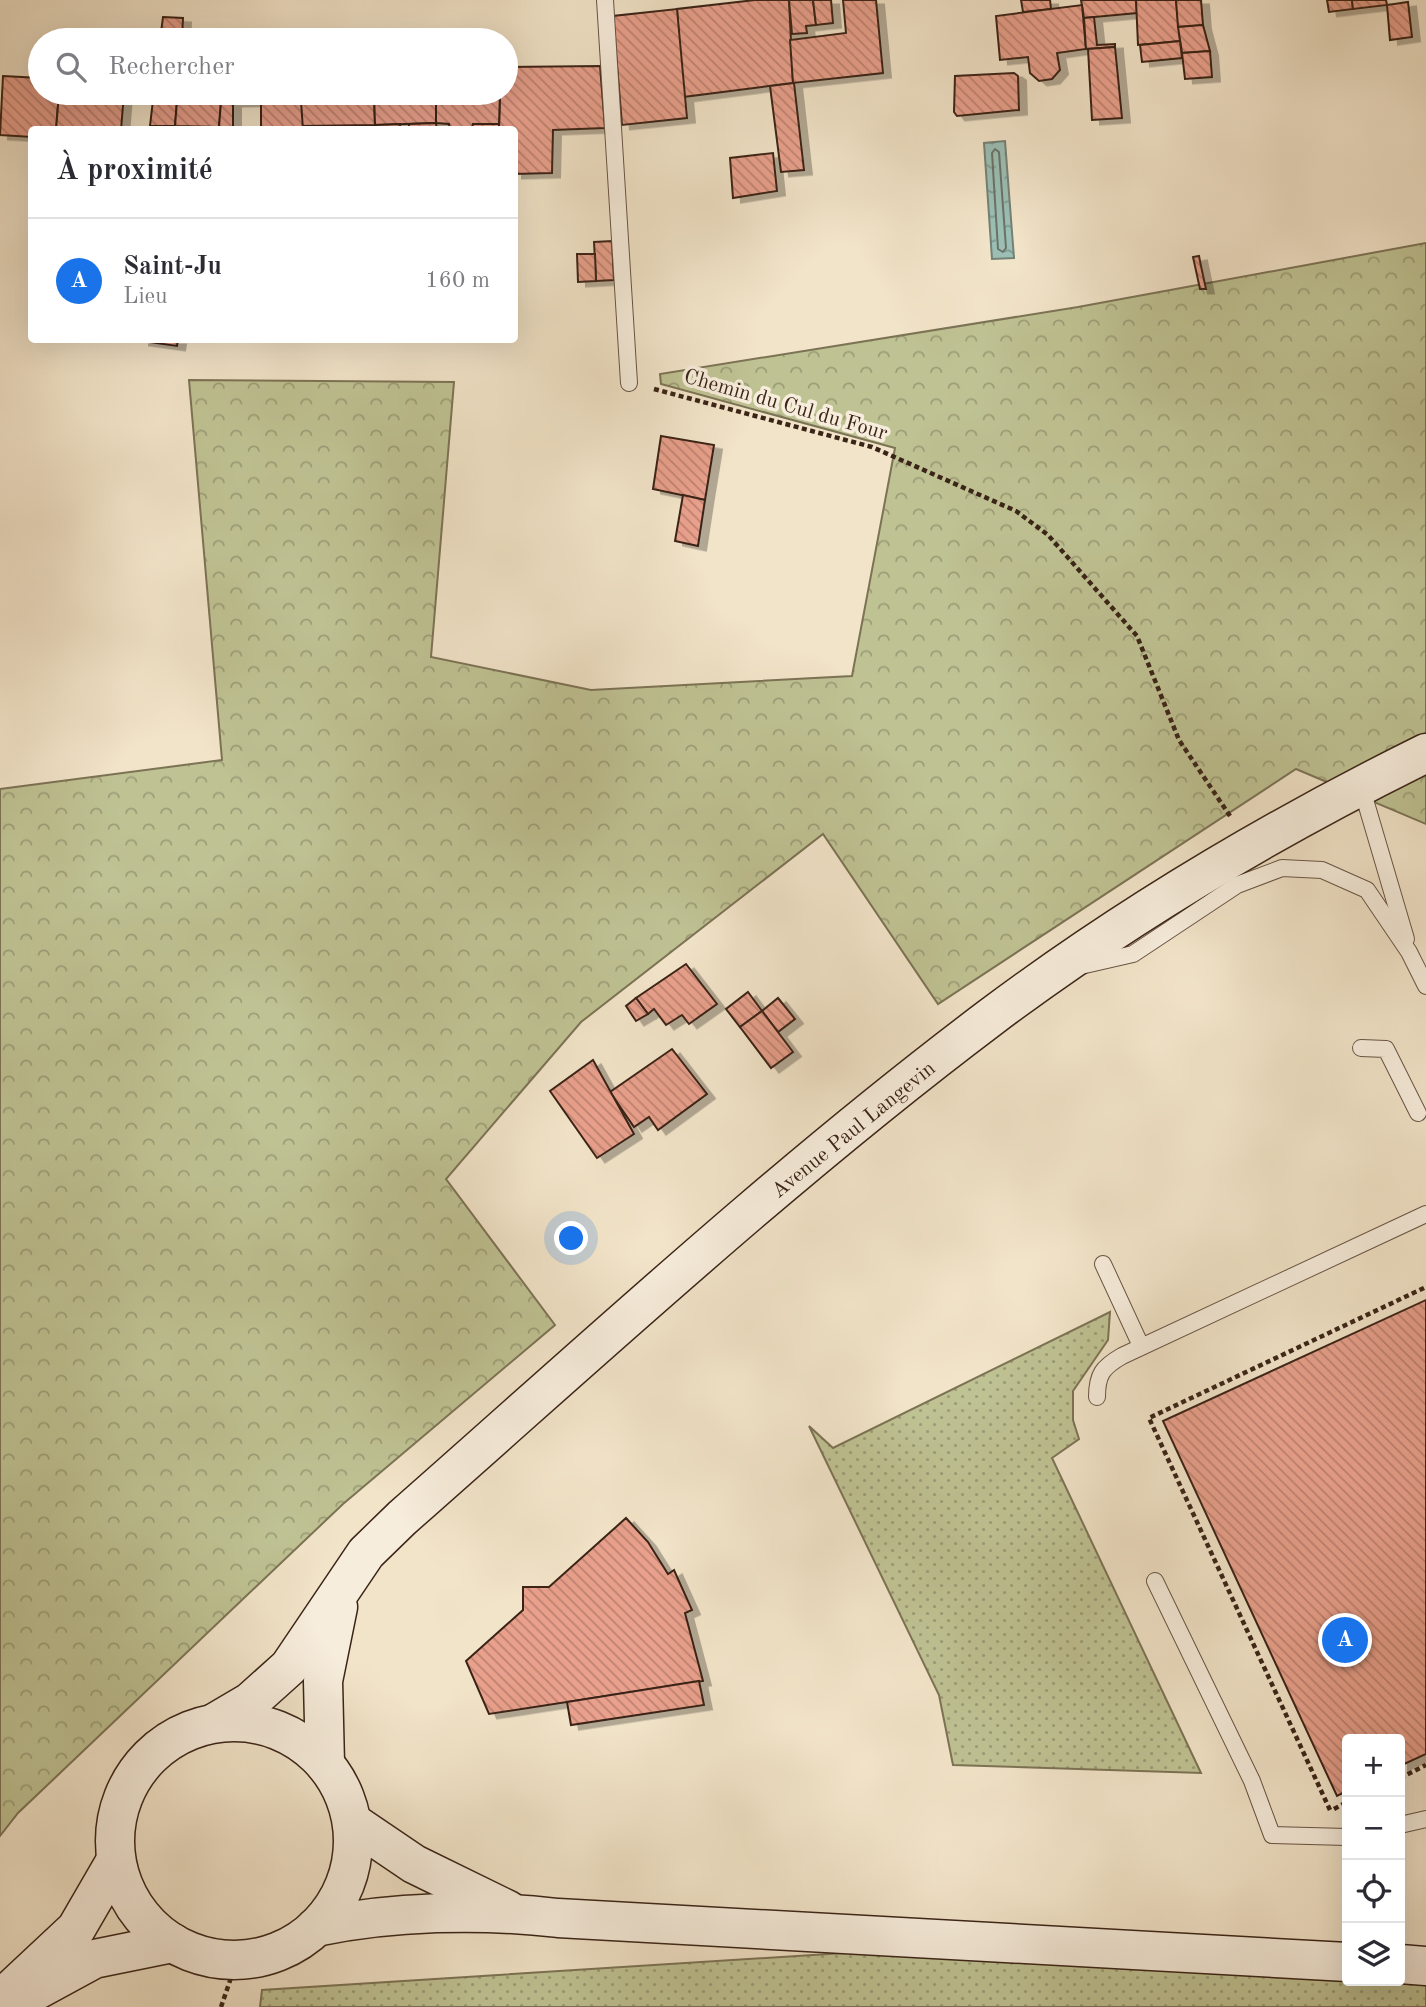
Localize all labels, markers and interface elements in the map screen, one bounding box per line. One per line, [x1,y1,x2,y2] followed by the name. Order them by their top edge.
[28,28,518,105] search box
[52,48,90,86] icon: search
[108,54,235,80] text: Rechercher
[56,156,213,186] text: À proximité
[123,254,222,280] text: Saint-Ju
[70,269,88,292] text: A
[425,269,490,292] text: 160 m
[123,285,167,308] text: Lieu
[681,366,890,445] street label: Chemin du Cul du Four
[768,1058,940,1203] street label: Avenue Paul Langevin
[554,1221,588,1255] your location
[1322,1614,1368,1666] pin: A
[1342,1734,1405,1986] map controls
[1342,1734,1405,1797] button: +
[1342,1797,1405,1860] button: −
[1342,1860,1405,1923] button: locate
[1342,1923,1405,1986] button: layers

